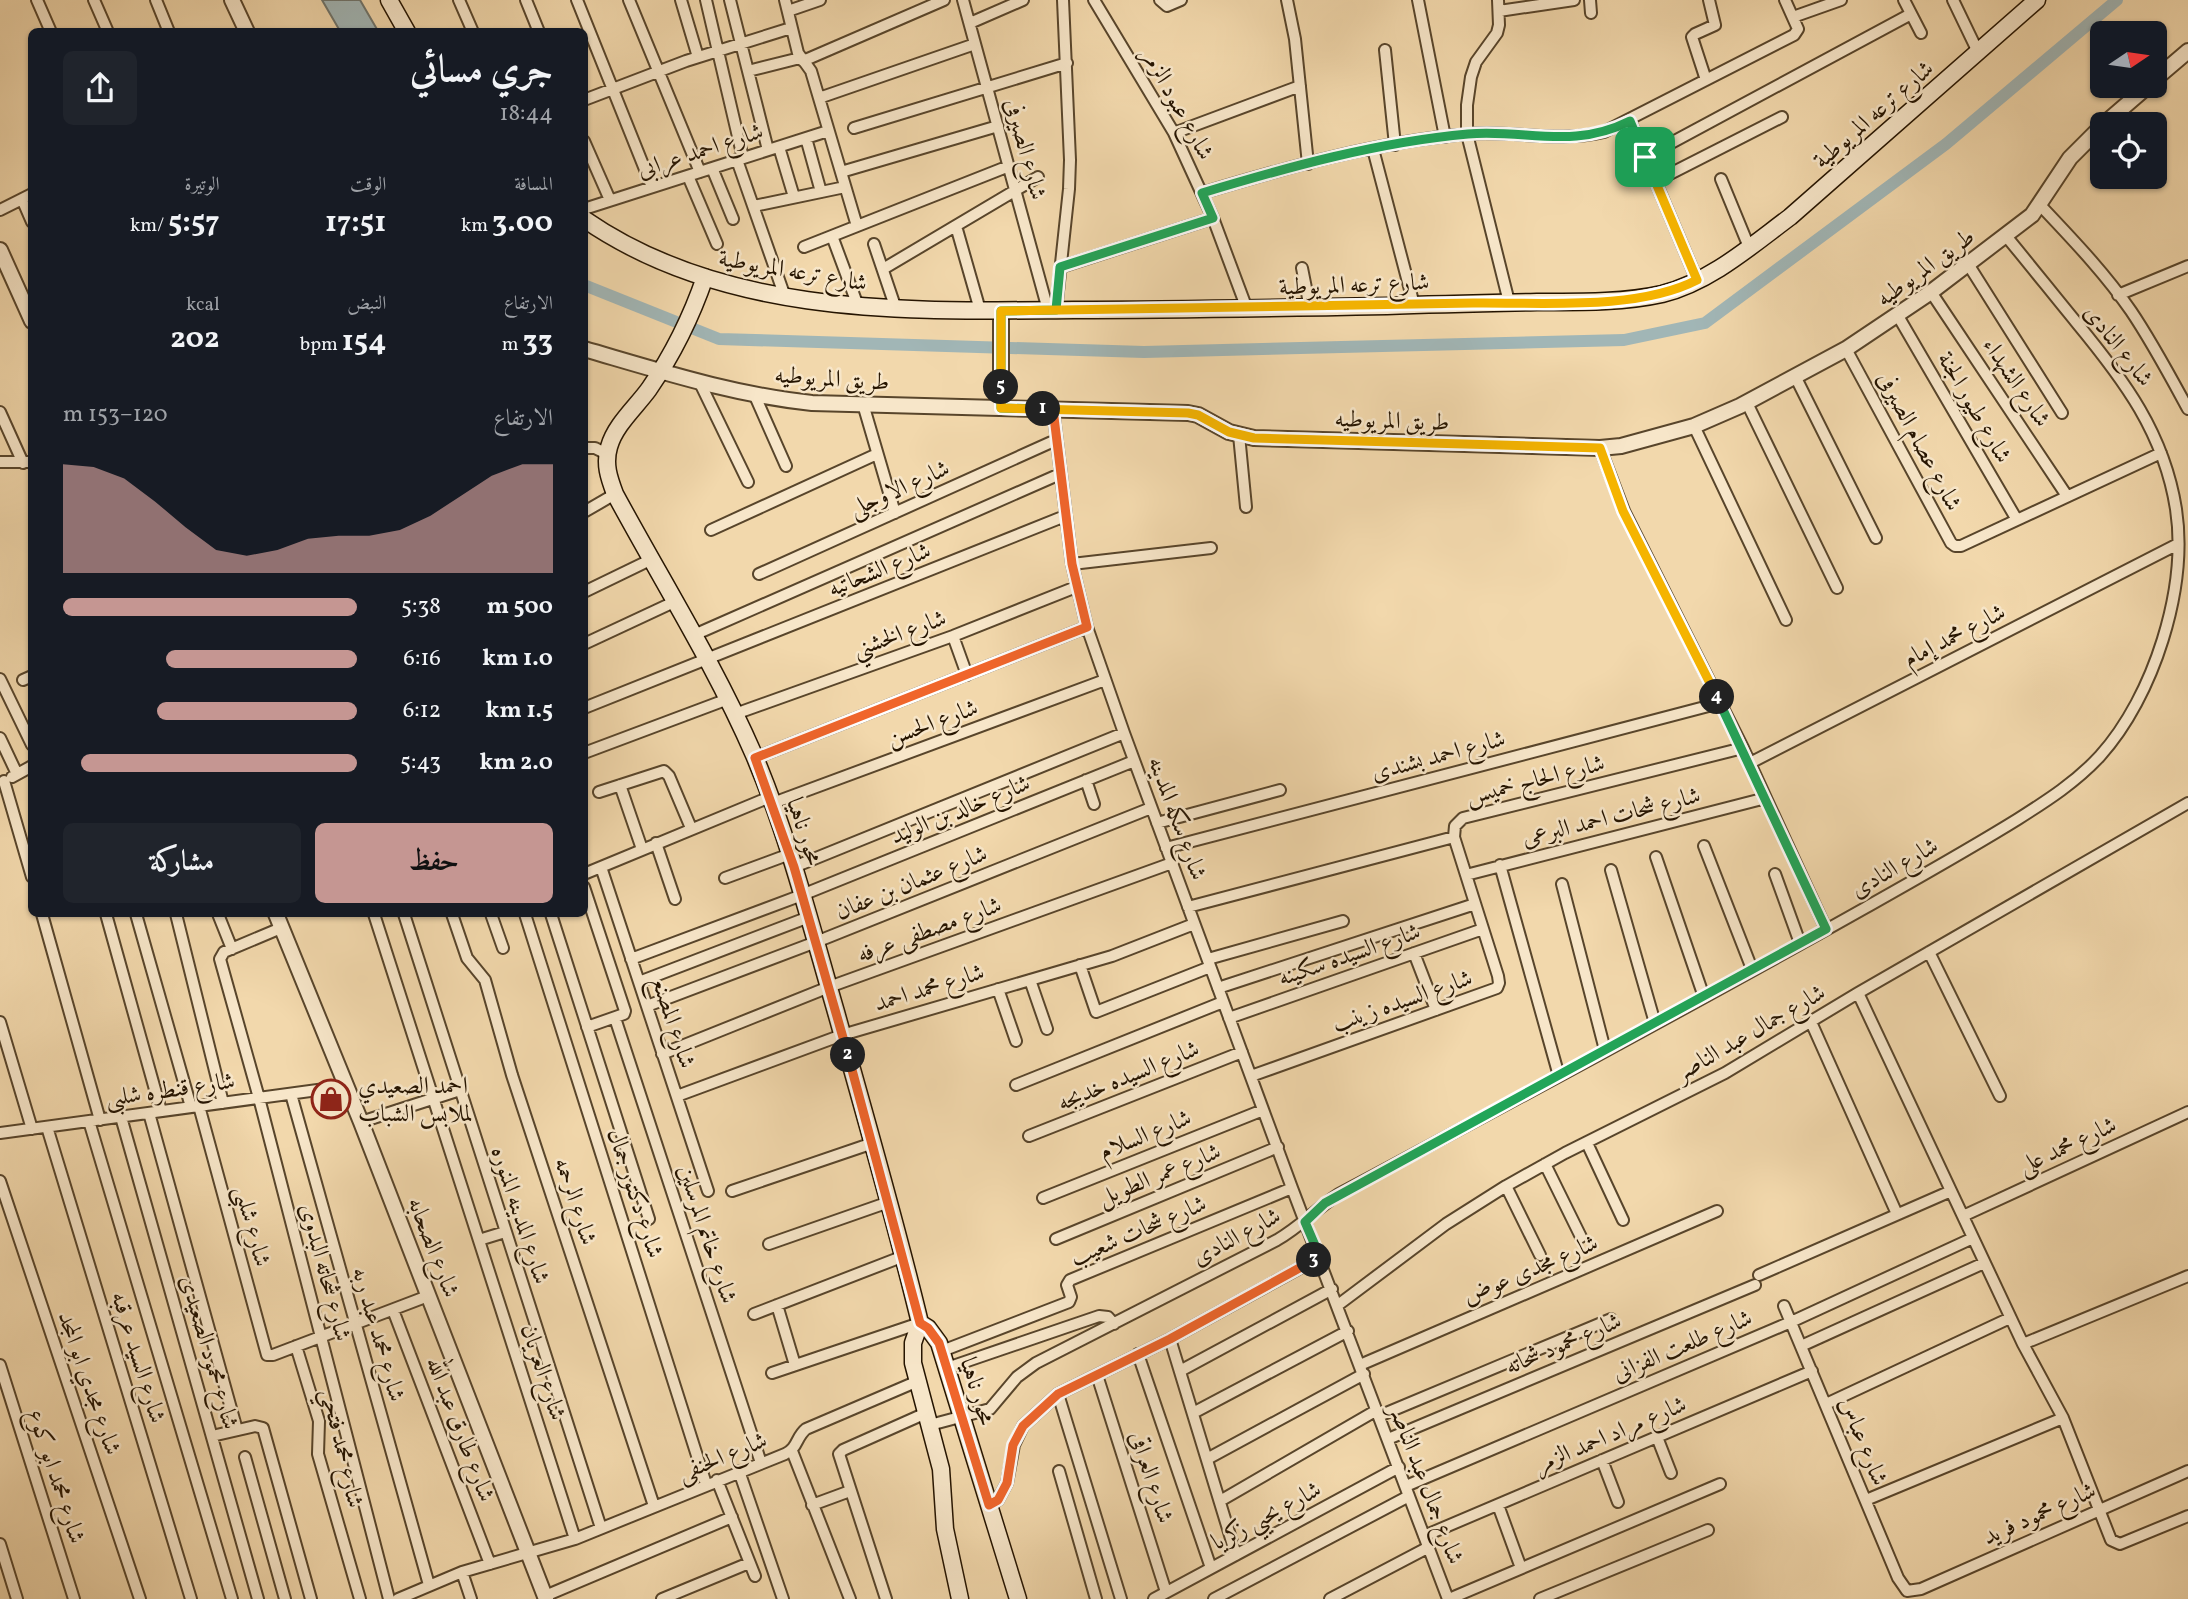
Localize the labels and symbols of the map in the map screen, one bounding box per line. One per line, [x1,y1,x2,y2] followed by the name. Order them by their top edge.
[2090,21,2166,98] north arrow
[1130,41,1221,167] street label: شارع عبود الزمر
[1806,53,1943,179] street label: شارع ترعه المريوطية
[993,95,1054,204] street label: شارع الصيرفى
[633,116,768,189] street label: شارع احمد عرابى
[1615,127,1675,187] pin
[1870,221,1983,316] street label: طريق المريوطيه
[715,242,870,303] street label: شارع ترعه المريوطية
[1278,266,1430,307] street label: شارع ترعه المريوطية
[2074,298,2160,395] street label: شارع النادى
[1972,331,2058,435] street label: شارع الشهداء
[1927,346,2019,471] street label: شارع طيور الجنة
[773,359,890,401] street label: طريق المريوطيه
[1865,366,1969,519] street label: شارع عصام الصيرفى
[984,370,1018,404] pin: 5
[1026,392,1060,426] pin: 1
[1334,403,1450,441] street label: طريق المريوطيه
[844,453,956,528] street label: شارع الاوجلى
[823,535,937,608] street label: شارع الشحاتيه
[1898,596,2013,679] street label: شارع محمد إمام
[848,602,953,670] street label: شارع الخشني
[1700,680,1734,714] pin: 4
[882,692,984,757] street label: شارع الحسن
[1368,723,1510,792] street label: شارع احمد بشندى
[1462,747,1609,817] street label: شارع الحاج خميس
[1137,752,1214,886] street label: شارع سكه المدينه
[886,767,1036,855] street label: شارع خالد بن الوليد
[1519,779,1705,858] street label: شارع شحات احمد البرعى
[776,793,830,870] street label: محور ناهيا
[1845,830,1946,908] street label: شارع النادى
[831,838,993,931] street label: شارع عثمان بن عفان
[853,889,1007,974] street label: شارع مصطفى عرفه
[1274,916,1426,997] street label: شارع السيده سكينه
[870,956,989,1023] street label: شارع محمد احمد
[1328,962,1478,1043] street label: شارع السيده زينب
[638,972,703,1074] street label: شارع المصنع
[1667,977,1833,1093] street label: شارع جمال عبد الناصر
[1053,1033,1205,1122] street label: شارع السيده خديجه
[830,1038,866,1072] pin: 2
[103,1065,237,1118] street label: شارع قنطره شلبى
[358,1070,473,1132] place label: احمد الصعيدي لملابس الشباب
[310,1078,352,1120] shop icon: احمد الصعيدي لملابس الشباب
[1094,1102,1198,1172] street label: شارع السلام
[2013,1109,2123,1185] street label: شارع محمد على
[596,1124,671,1263] street label: شارع دكتور جمال
[1093,1136,1227,1217] street label: شارع عمر الطويل
[480,1142,557,1289] street label: شارع المدينه المنوره
[543,1153,604,1250] street label: شارع الرحمه
[666,1161,745,1309] street label: شارع خاتم المرسلين
[223,1182,278,1271] street label: شارع شلبى
[1065,1188,1213,1277] street label: شارع شحات شعيب
[396,1193,467,1303] street label: شارع الصحابه
[288,1200,359,1346] street label: شارع شحاته البدوى
[1186,1200,1288,1276] street label: شارع النادى
[1458,1227,1604,1316] street label: شارع مجدى عوض
[1296,1242,1332,1278] pin: 3
[341,1263,413,1406] street label: شارع محمد عبد ربه
[169,1271,246,1434] street label: شارع محمود الصعيدى
[100,1287,173,1428] street label: شارع السيد عرقبه
[1608,1302,1758,1393] street label: شارع طلعت الفزانى
[1500,1305,1628,1386] street label: شارع محمود شحاته
[47,1307,129,1460] street label: شارع مجدي ابو المجد
[510,1320,574,1426] street label: شارع العريان
[415,1351,506,1507] street label: شارع طارق عبد الله
[950,1353,1003,1430] street label: محور ناهيا
[307,1385,371,1512] street label: شارع محمد فتحي
[1529,1388,1693,1484] street label: شارع مراد احمد الزمر
[1828,1392,1895,1492] street label: شارع عباس
[1377,1397,1471,1570] street label: شارع جمال عبد الناصر
[16,1405,93,1549] street label: شارع محمد ابو كوع
[673,1424,773,1492] street label: شارع الحنفى
[1118,1427,1181,1528] street label: شارع العراقى
[1206,1474,1329,1563] street label: شارع يحيي زكريا
[1978,1475,2102,1556] street label: شارع محمود فريد

